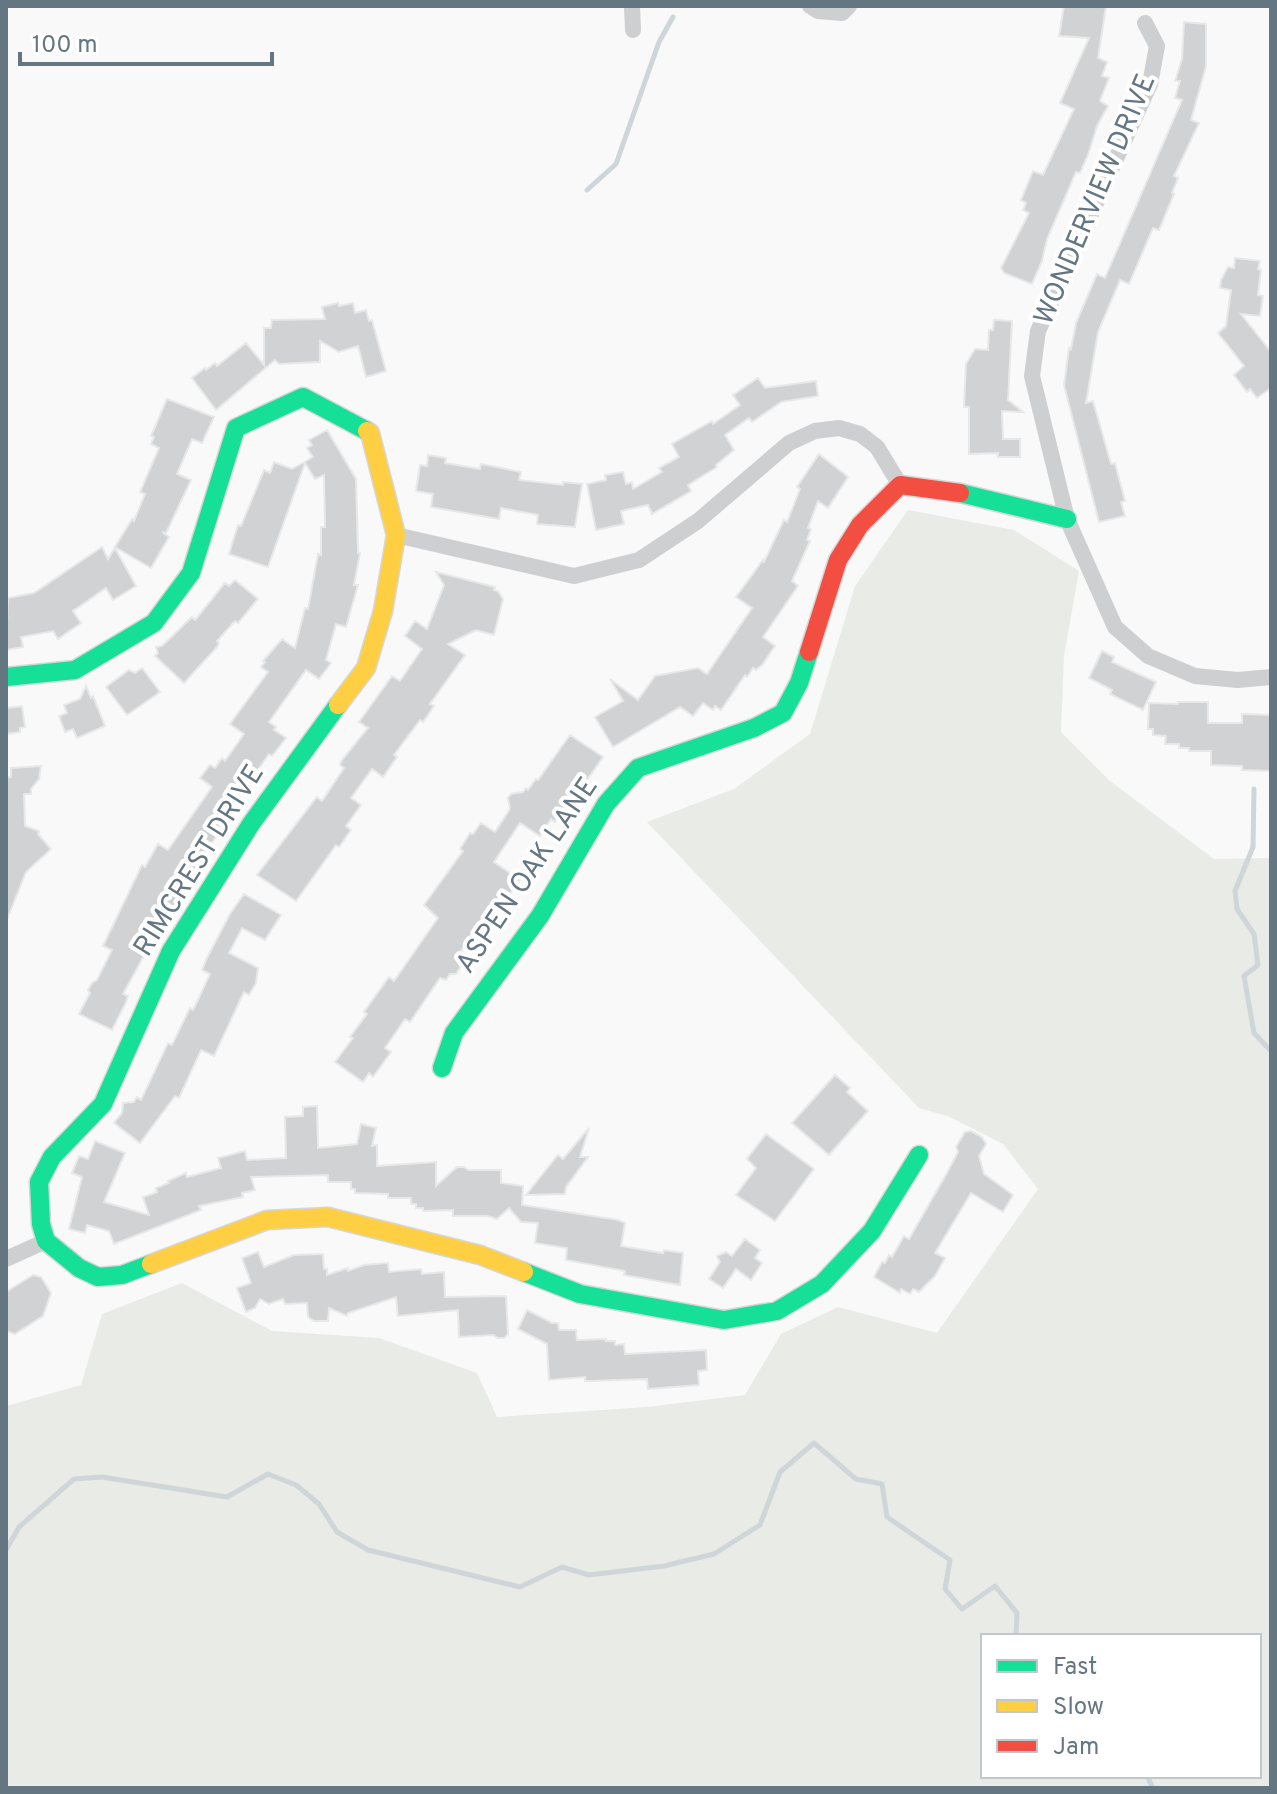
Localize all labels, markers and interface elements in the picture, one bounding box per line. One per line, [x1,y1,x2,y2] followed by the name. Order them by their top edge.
[20,16,272,66] scale bar
[32,31,98,61] text: 100 m
[1027,69,1165,331] street label: WONDERVIEW DRIVE
[126,758,274,964] street label: RIMCREST DRIVE
[449,771,607,981] street label: ASPEN OAK LANE
[981,1634,1261,1778] legend
[1053,1653,1097,1683] text: Fast
[1053,1693,1104,1723] text: Slow
[1053,1733,1099,1763] text: Jam

